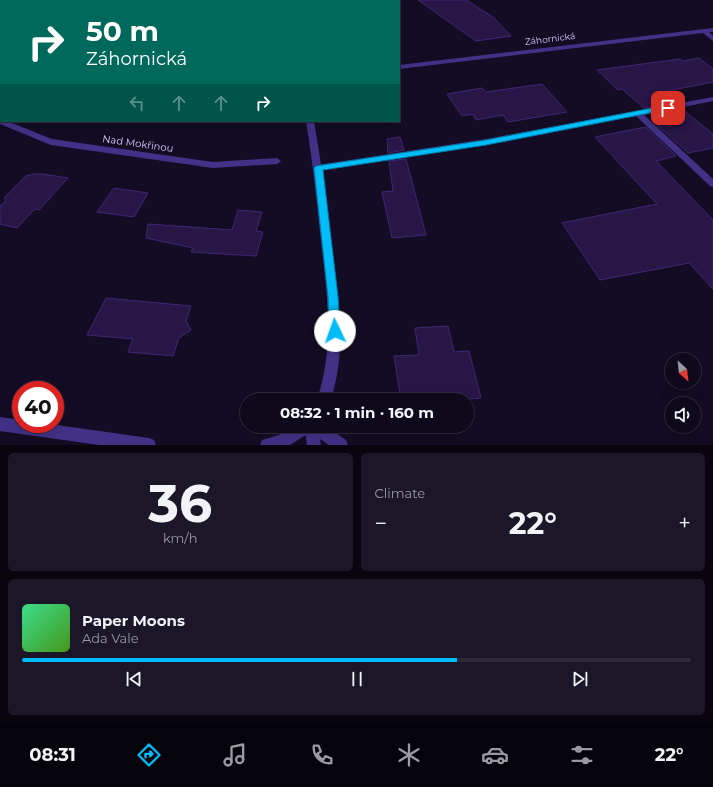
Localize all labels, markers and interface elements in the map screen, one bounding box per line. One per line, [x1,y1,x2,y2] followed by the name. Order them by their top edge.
[86,14,159,48] text: 50 m
[20,16,72,68] icon: right
[524,30,576,47] street label: Záhornická
[86,48,187,70] text: Záhornická
[651,91,685,125] pin
[126,92,148,114] icon: left
[168,92,190,114] icon: ahead
[210,92,232,114] icon: ahead
[252,92,274,114] icon: right
[657,97,679,119] icon: arrive
[102,132,174,155] street label: Nad Mokřinou
[314,310,356,352] position arrow
[665,353,701,389] north arrow
[665,353,701,433] map controls
[12,381,64,433] speed limit sign: 40
[665,397,701,433] button: sound
[280,403,434,422] text: 08:32 · 1 min · 160 m
[148,472,212,535] text: 36
[375,485,425,501] text: Climate
[509,505,557,542] text: 22°
[375,510,387,537] text: −
[678,510,691,537] text: +
[163,530,198,546] text: km/h
[82,611,185,630] text: Paper Moons
[82,630,139,646] text: Ada Vale
[123,668,145,690] icon: previous
[346,668,368,690] icon: pause
[569,668,591,690] icon: next
[135,741,163,769] icon: directions
[221,741,249,769] icon: music
[308,741,336,769] icon: phone
[395,741,423,769] icon: climate
[481,741,509,769] icon: car
[568,741,596,769] icon: filters
[29,744,76,766] text: 08:31
[655,744,684,766] text: 22°

